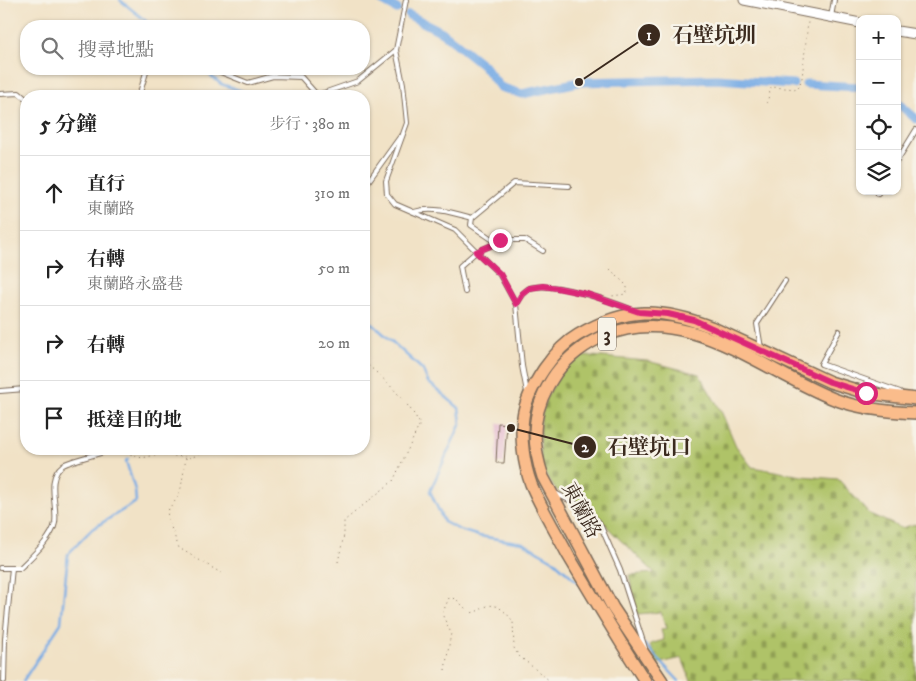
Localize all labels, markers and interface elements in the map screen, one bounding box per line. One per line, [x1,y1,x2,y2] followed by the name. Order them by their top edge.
[856,15,901,195] map controls
[856,15,901,60] button: +
[637,17,766,53] callout: 石壁坑圳
[20,20,370,75] search box
[672,23,756,49] text: 石壁坑圳
[646,26,652,45] text: 1
[38,34,66,62] icon: search
[78,39,154,62] text: 搜尋地點
[856,60,901,105] button: −
[856,105,901,150] button: locate
[40,112,97,138] text: 5 分鐘
[269,114,350,134] text: 步行 · 380 m
[856,150,901,195] button: layers
[87,173,125,196] text: 直行
[40,179,68,207] icon: ahead
[314,183,350,203] text: 310 m
[87,199,135,219] text: 東蘭路
[489,229,512,252] route end
[87,248,125,271] text: 右轉
[40,254,68,282] icon: right
[318,258,350,278] text: 50 m
[87,274,183,294] text: 東蘭路永盛巷
[598,318,616,350] road number: 3
[40,329,68,357] icon: right
[318,333,350,353] text: 20 m
[87,334,125,357] text: 右轉
[855,382,878,405] route start
[40,404,68,432] icon: arrive
[87,409,182,432] text: 抵達目的地
[572,429,701,465] callout: 石壁坑口
[607,435,691,461] text: 石壁坑口
[581,438,589,457] text: 2
[556,478,606,543] street label: 東蘭路

